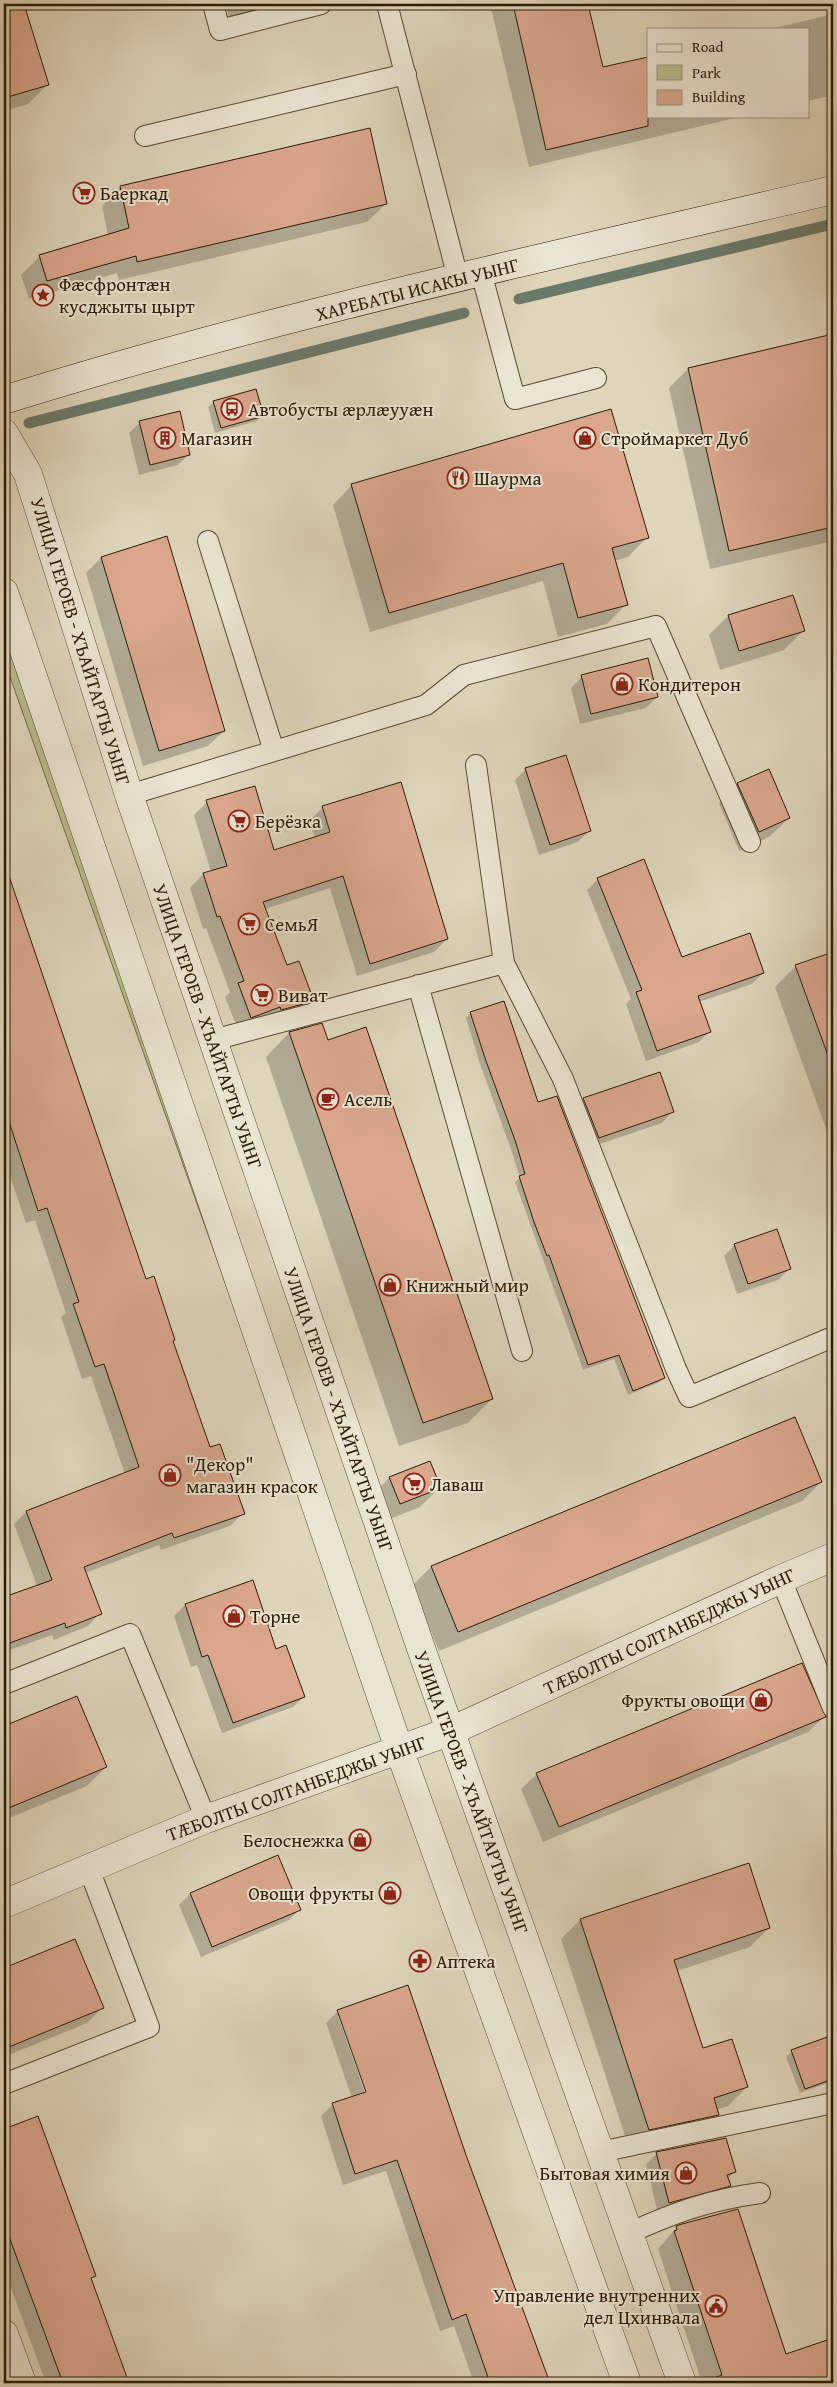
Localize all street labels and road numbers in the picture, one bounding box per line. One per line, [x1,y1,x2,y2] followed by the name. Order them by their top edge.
[313,250,521,328] street label: ХАРЕБАТЫ ИСАКЫ УЫНГ
[24,494,138,788] street label: УЛИЦА ГЕРОЕВ - ХЪАЙТАРТЫ УЫНГ
[146,880,270,1172] street label: УЛИЦА ГЕРОЕВ - ХЪАЙТАРТЫ УЫНГ
[277,1263,401,1555] street label: УЛИЦА ГЕРОЕВ - ХЪАЙТАРТЫ УЫНГ
[539,1560,799,1702] street label: ТÆБОЛТЫ СОЛТАНБЕДЖЫ УЫНГ
[408,1646,536,1938] street label: УЛИЦА ГЕРОЕВ - ХЪАЙТАРТЫ УЫНГ
[162,1728,430,1848] street label: ТÆБОЛТЫ СОЛТАНБЕДЖЫ УЫНГ

